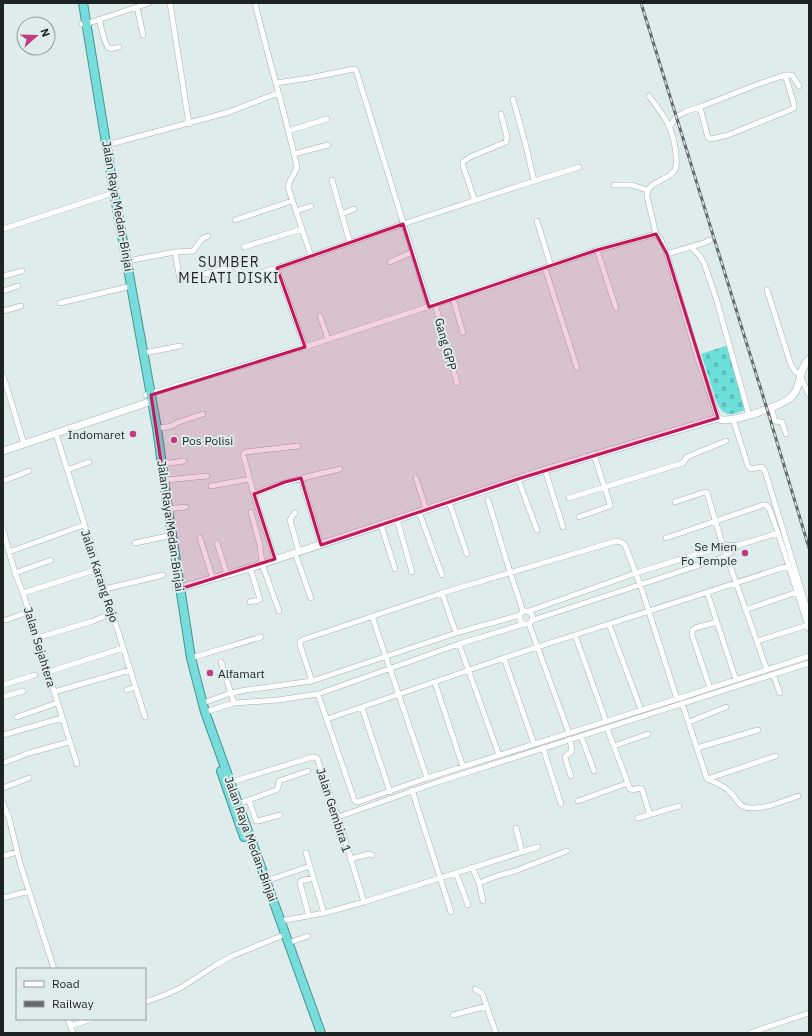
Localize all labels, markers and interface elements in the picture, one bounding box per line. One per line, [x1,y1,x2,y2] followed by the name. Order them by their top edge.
[16,16,56,56] north arrow
[37,26,53,39] text: N
[99,140,137,272] street label: Jalan Raya Medan-Binjai
[178,253,280,287] district label: SUMBER MELATI DISKI
[432,316,460,372] street label: Gang GPP
[68,427,125,442] place label: Indomaret
[128,429,138,439] marker: Indomaret
[182,433,233,448] place label: Pos Polisi
[169,435,179,445] marker: Pos Polisi
[154,460,188,592] street label: Jalan Raya Medan-Binjai
[78,528,122,624] street label: Jalan Karang Rejo
[681,539,737,568] place label: Se Mien Fo Temple
[740,548,750,558] marker: Se Mien Fo Temple
[21,605,59,690] street label: Jalan Sejahtera
[218,666,265,681] place label: Alfamart
[205,668,215,678] marker: Alfamart
[313,766,355,854] street label: Jalan Gembira 1
[221,774,281,904] street label: Jalan Raya Medan-Binjai
[16,968,146,1020] legend
[52,976,80,991] text: Road
[52,996,94,1011] text: Railway

